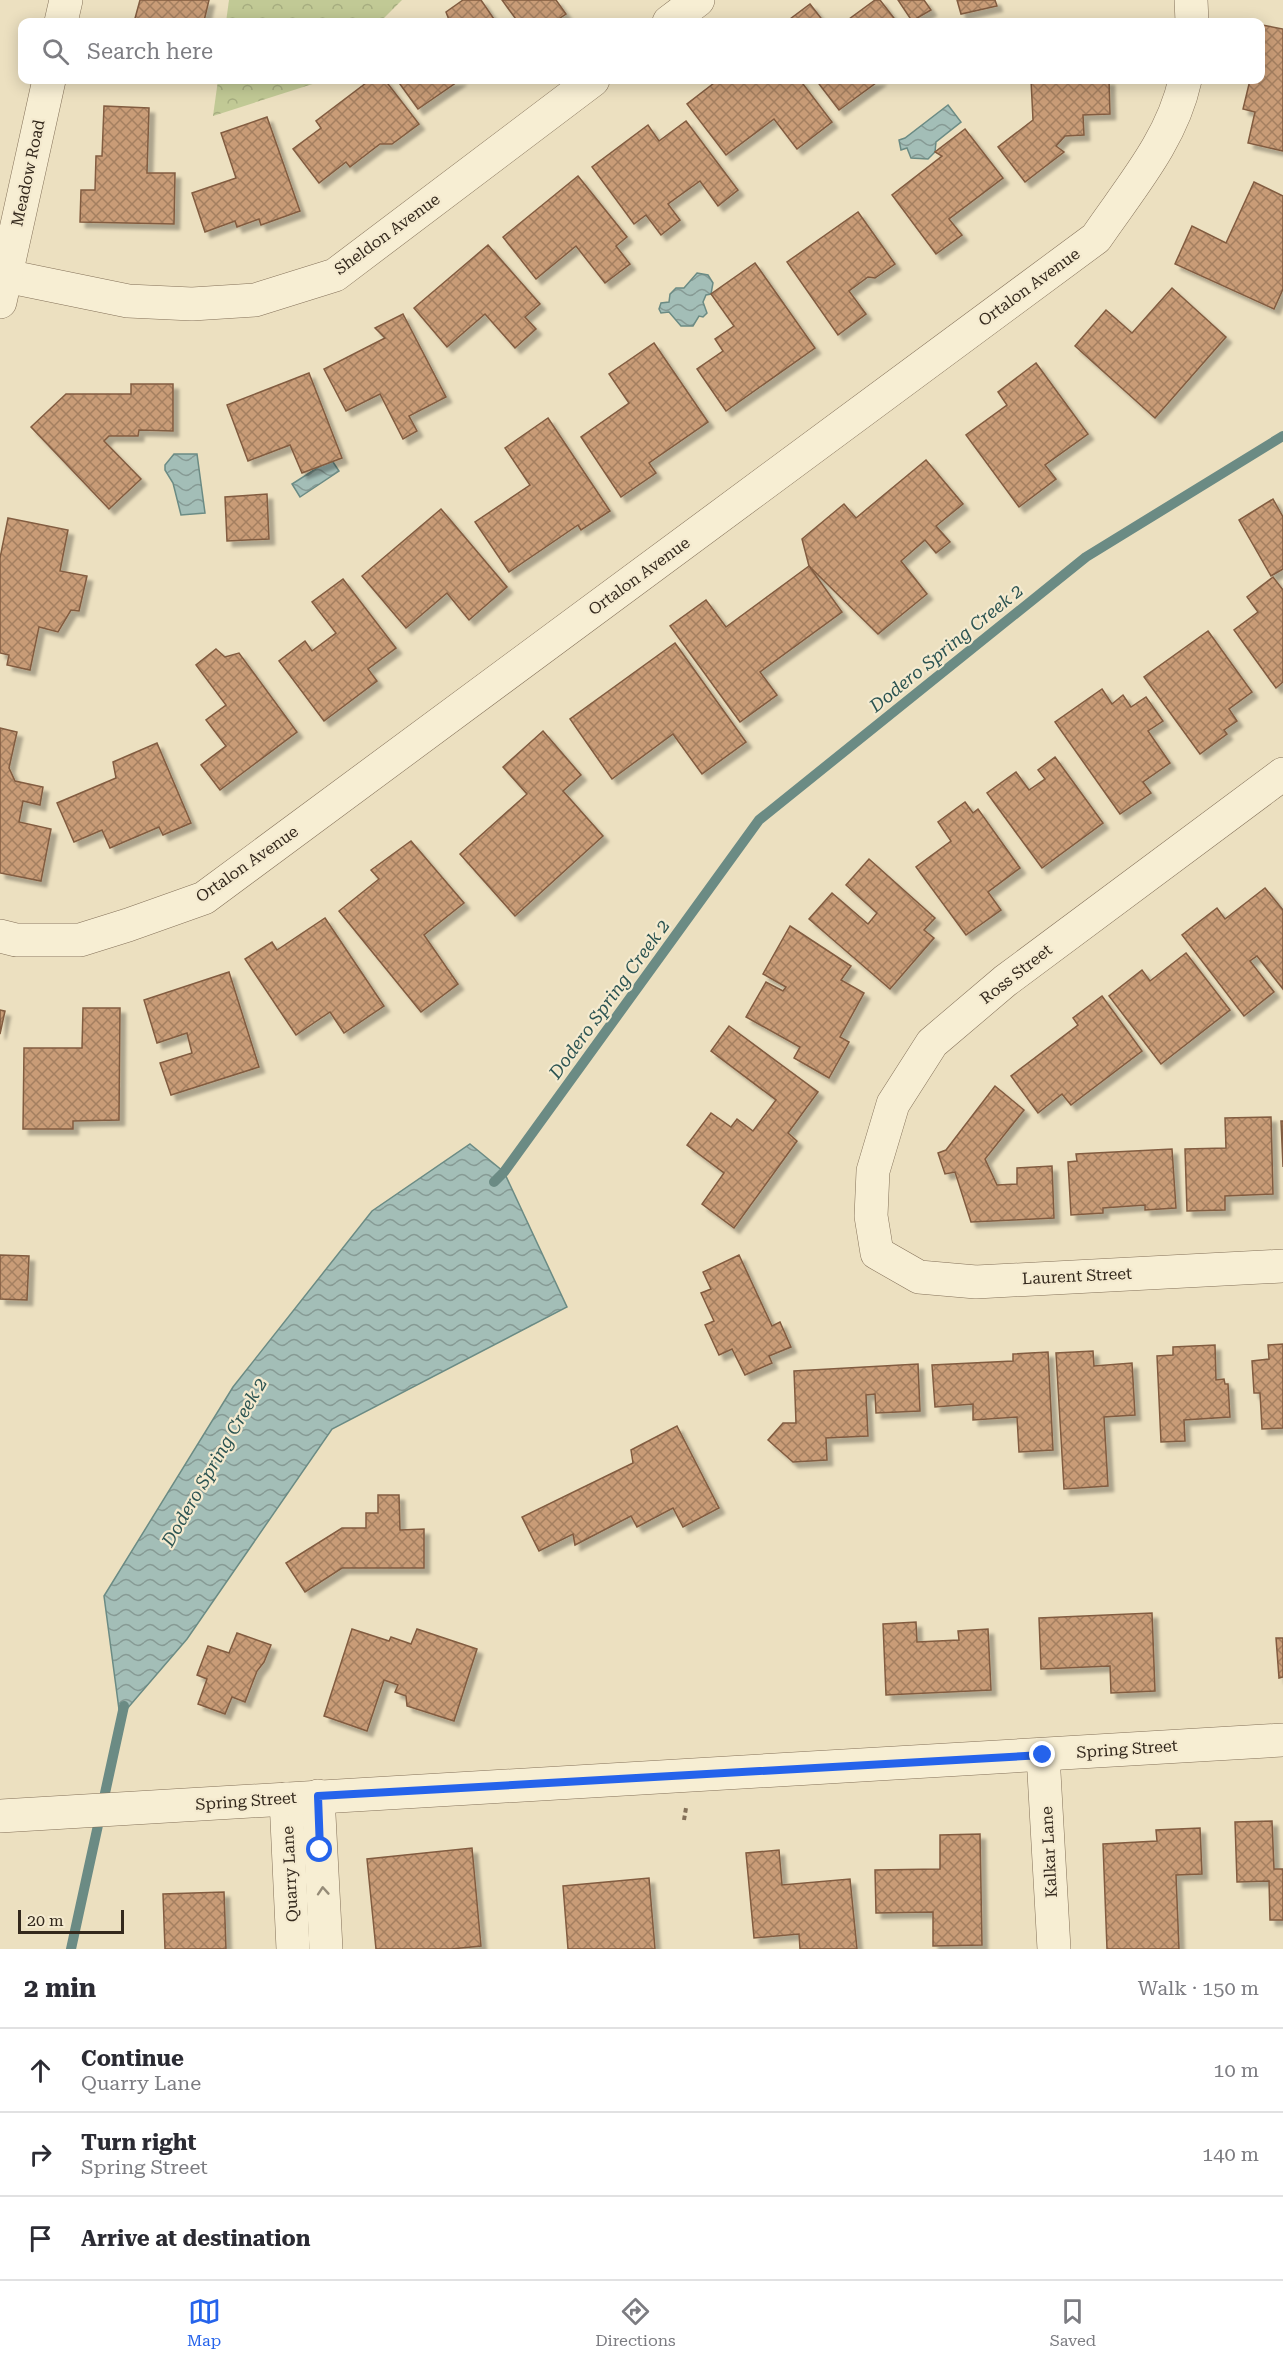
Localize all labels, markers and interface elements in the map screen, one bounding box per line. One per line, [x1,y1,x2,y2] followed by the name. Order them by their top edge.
[18,18,1265,84] search box
[39,35,72,68] icon: search
[87,39,213,64] text: Search here
[7,118,49,228] street label: Meadow Road
[331,189,444,279] street label: Sheldon Avenue
[975,244,1084,330] street label: Ortalon Avenue
[585,533,694,619] street label: Ortalon Avenue
[864,580,1027,717] water label: Dodero Spring Creek 2
[192,822,302,906] street label: Ortalon Avenue
[544,915,674,1083] water label: Dodero Spring Creek 2
[976,940,1056,1008] street label: Ross Street
[1022,1264,1132,1288] street label: Laurent Street
[157,1374,271,1551] water label: Dodero Spring Creek 2
[1076,1736,1178,1762] street label: Spring Street
[1029,1741,1055,1767] route end
[195,1788,297,1814] street label: Spring Street
[1037,1805,1061,1898] street label: Kalkar Lane
[278,1825,302,1923] street label: Quarry Lane
[306,1836,332,1862] route start
[316,1886,329,1895] one-way arrow
[18,1907,124,1934] scale bar
[27,1911,64,1930] text: 20 m
[24,1973,96,2003] text: 2 min
[1138,1976,1259,2000] text: Walk · 150 m
[81,2046,184,2071] text: Continue
[24,2054,57,2087] icon: ahead
[1213,2058,1259,2082] text: 10 m
[81,2071,201,2095] text: Quarry Lane
[81,2130,196,2155] text: Turn right
[24,2138,57,2171] icon: right
[1202,2142,1259,2166] text: 140 m
[81,2155,208,2179] text: Spring Street
[24,2222,57,2255] icon: arrive
[81,2226,310,2251] text: Arrive at destination
[187,2295,221,2350] tab: Map
[595,2295,676,2350] tab: Directions
[1050,2295,1096,2350] tab: Saved

